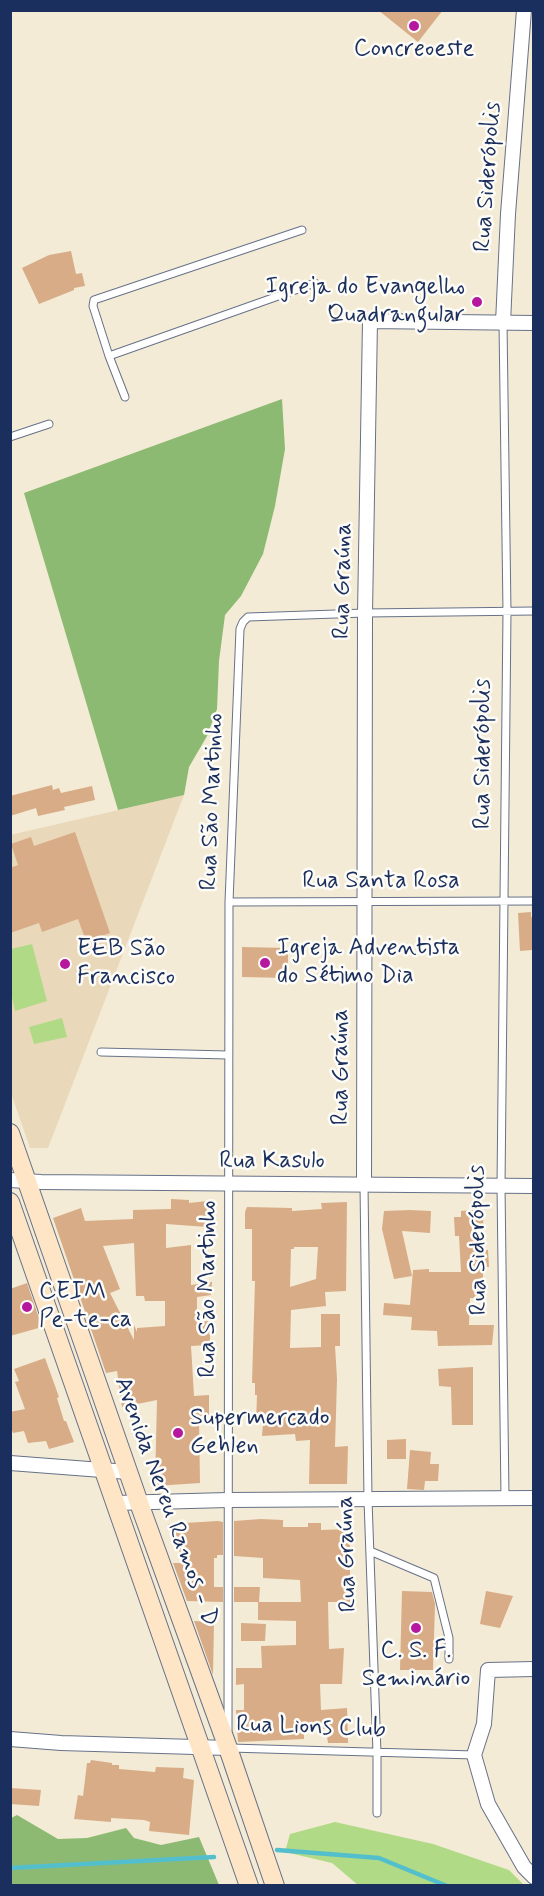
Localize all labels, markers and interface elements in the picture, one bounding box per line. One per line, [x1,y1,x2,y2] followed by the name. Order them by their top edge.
[407,19,421,33] marker: Concreoeste
[354,36,474,64] place label: Concreoeste
[469,101,509,253] street label: Rua Siderópolis
[266,274,465,330] place label: Igreja do Evangelho Quadrangular
[470,295,484,309] marker: Igreja do Evangelho Quadrangular
[329,523,359,639] street label: Rua Graúna
[470,679,498,829] street label: Rua Siderópolis
[196,713,230,891] street label: Rua São Martinho
[302,868,460,896] street label: Rua Santa Rosa
[277,935,460,991] place label: Igreja Adventista do Sétimo Dia
[77,936,175,992] place label: EEB São Francisco
[258,956,272,970] marker: Igreja Adventista do Sétimo Dia
[58,957,72,971] marker: EEB São Francisco
[328,1009,356,1125] street label: Rua Graúna
[219,1148,325,1176] street label: Rua Kasulo
[463,1164,495,1316] street label: Rua Siderópolis
[195,1200,223,1378] street label: Rua São Martinho
[39,1279,132,1335] place label: CEIM Pe-te-ca
[20,1300,34,1314] marker: CEIM Pe-te-ca
[106,1373,224,1631] street label: Avenida Nereu Ramos - D
[190,1405,330,1461] place label: Supermercado Gehlen
[171,1426,185,1440] marker: Supermercado Gehlen
[332,1495,364,1613] street label: Rua Graúna
[409,1621,423,1635] marker: C. S. F. Seminário
[362,1638,470,1694] place label: C. S. F. Seminário
[236,1711,386,1745] street label: Rua Lions Club

